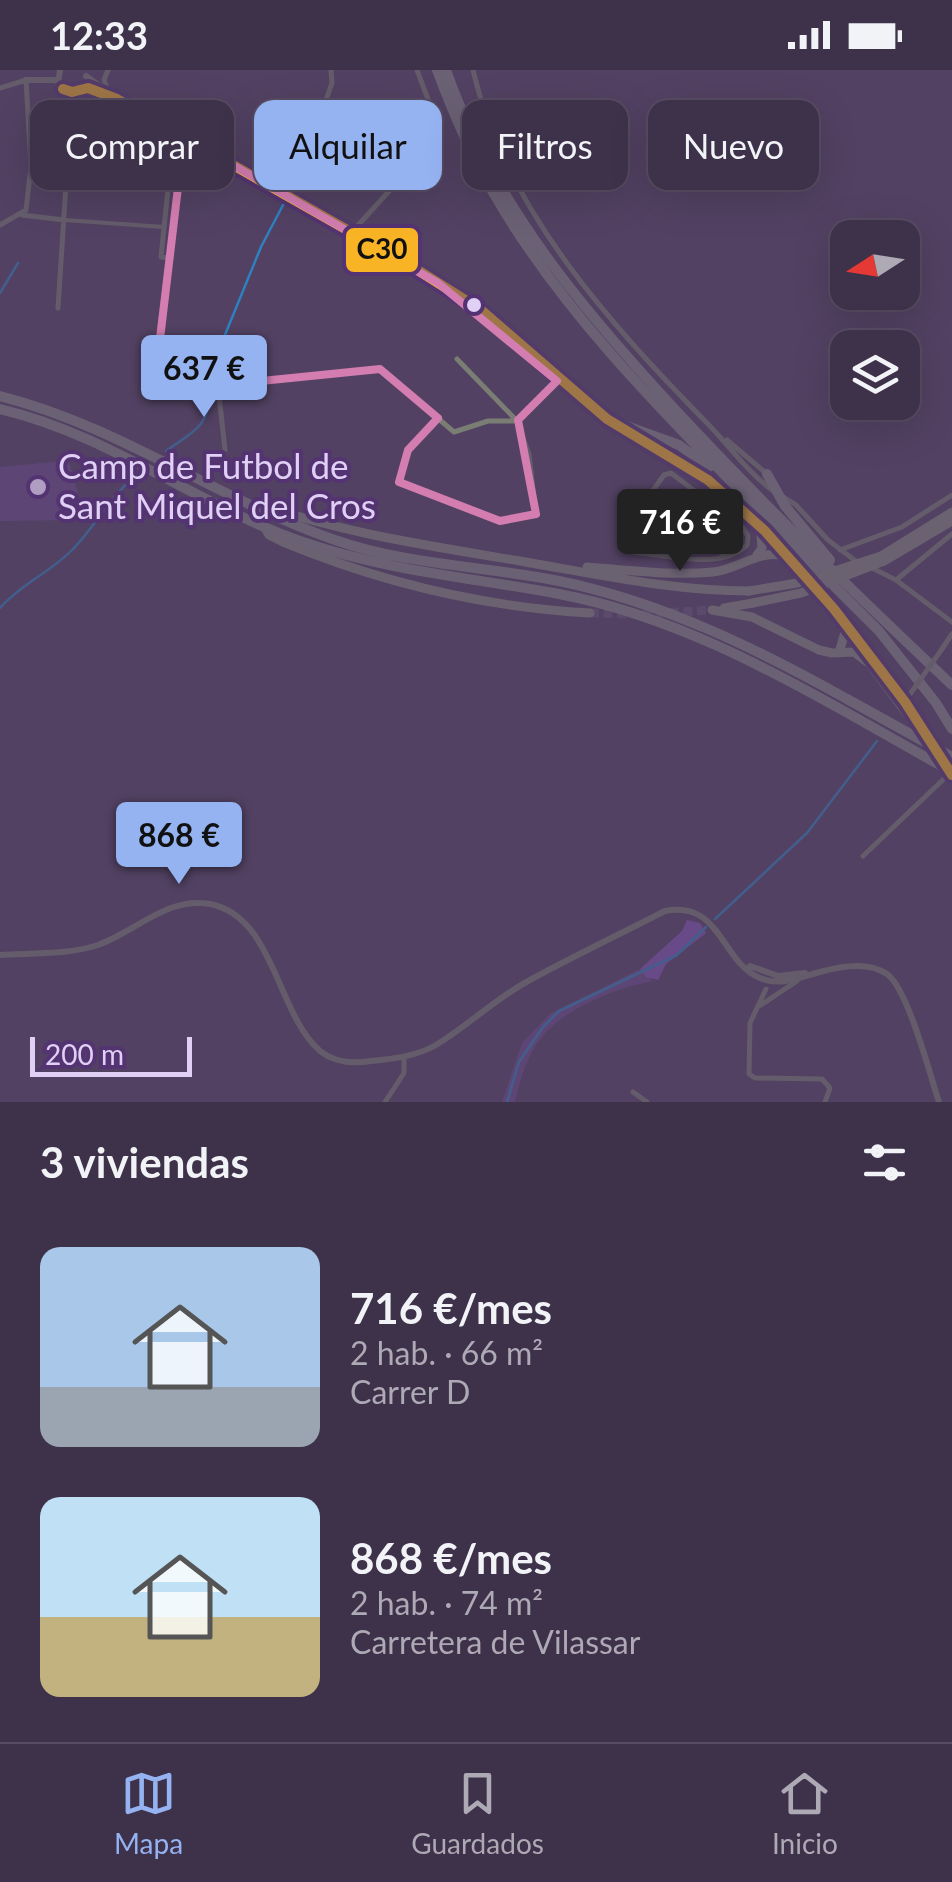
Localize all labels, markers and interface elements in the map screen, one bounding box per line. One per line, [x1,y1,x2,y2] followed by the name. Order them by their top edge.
[50,12,148,58] text: 12:33
[30,100,234,190] chip: Comprar
[254,100,442,190] chip: Alquilar
[462,100,628,190] chip: Filtros
[648,100,819,190] chip: Nuevo
[830,220,920,310] north arrow
[830,220,920,420] map controls
[344,226,420,274] line badge: C30
[356,231,408,265] text: C30
[464,295,484,315] unlabelled marker
[830,330,920,420] button: layers
[134,335,274,420] pin: 637 €
[163,348,245,387] text: 637 €
[58,444,376,526] place label: Camp de Futbol de Sant Miquel del Cros
[27,476,49,498] marker: Camp de Futbol de Sant Miquel del Cros
[610,489,750,574] pin: 716 €
[639,502,721,541] text: 716 €
[109,802,249,887] pin: 868 €
[138,815,220,854] text: 868 €
[30,1032,192,1076] scale bar
[45,1037,124,1071] text: 200 m
[857,1135,912,1190] icon: filters
[40,1137,249,1187] text: 3 viviendas
[350,1283,552,1333] text: 716 €/mes
[120,1287,240,1407] icon: home
[350,1333,543,1372] text: 2 hab. · 66 m²
[350,1372,470,1411] text: Carrer D
[350,1533,552,1583] text: 868 €/mes
[120,1537,240,1657] icon: home
[350,1583,543,1622] text: 2 hab. · 74 m²
[350,1622,640,1661] text: Carretera de Vilassar
[114,1766,183,1860] tab: Mapa
[411,1766,544,1860] tab: Guardados
[772,1766,838,1860] tab: Inicio

